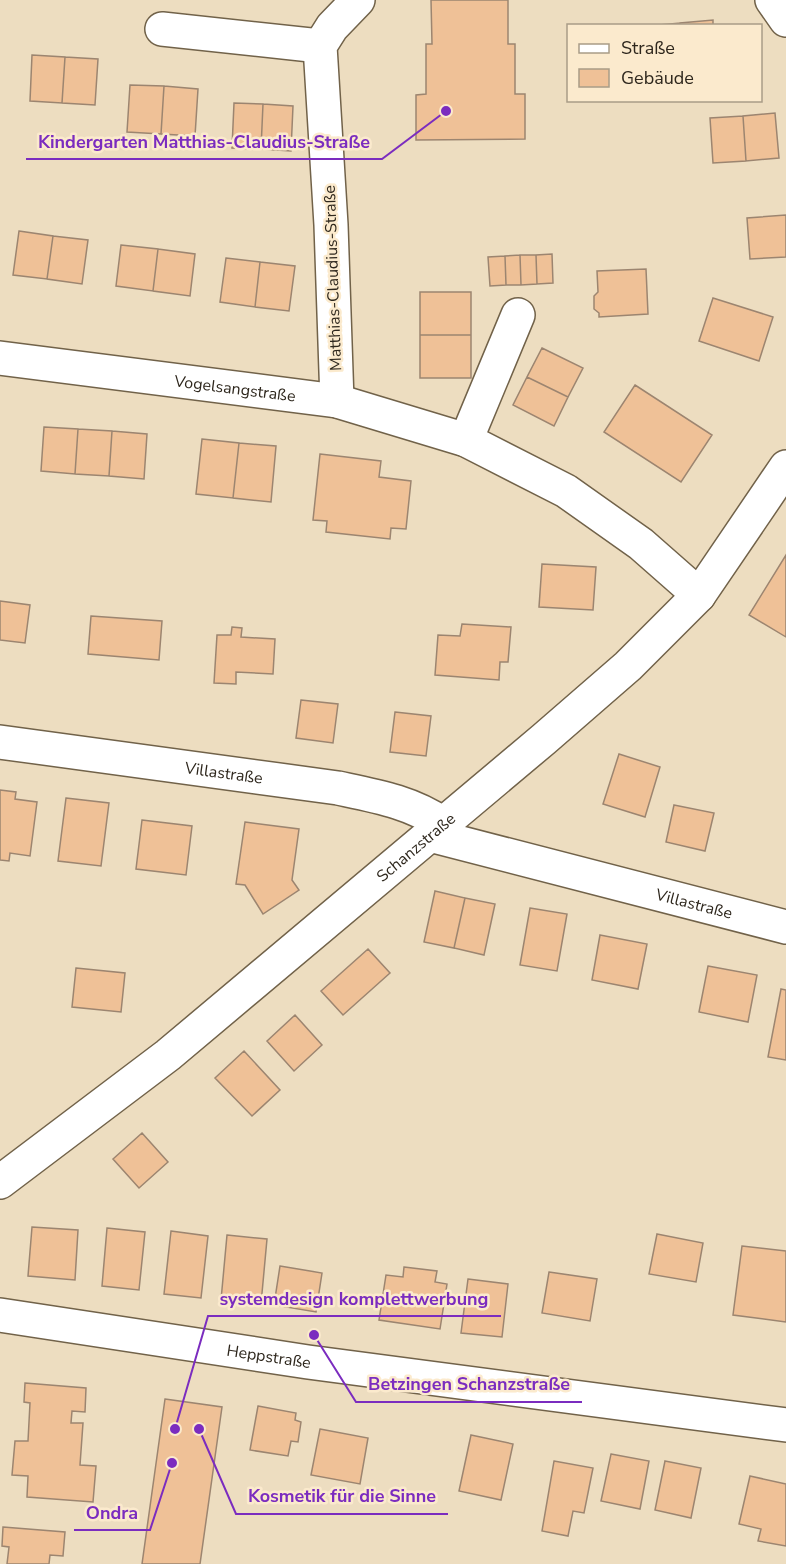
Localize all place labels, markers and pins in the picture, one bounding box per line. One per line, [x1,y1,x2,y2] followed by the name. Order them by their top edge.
[26,123,382,159] callout: Kindergarten Matthias-Claudius-Straße
[208,1280,501,1316] callout: systemdesign komplettwerbung
[356,1366,582,1402] callout: Betzingen Schanzstraße
[236,1478,448,1514] callout: Kosmetik für die Sinne
[74,1494,150,1530] callout: Ondra

